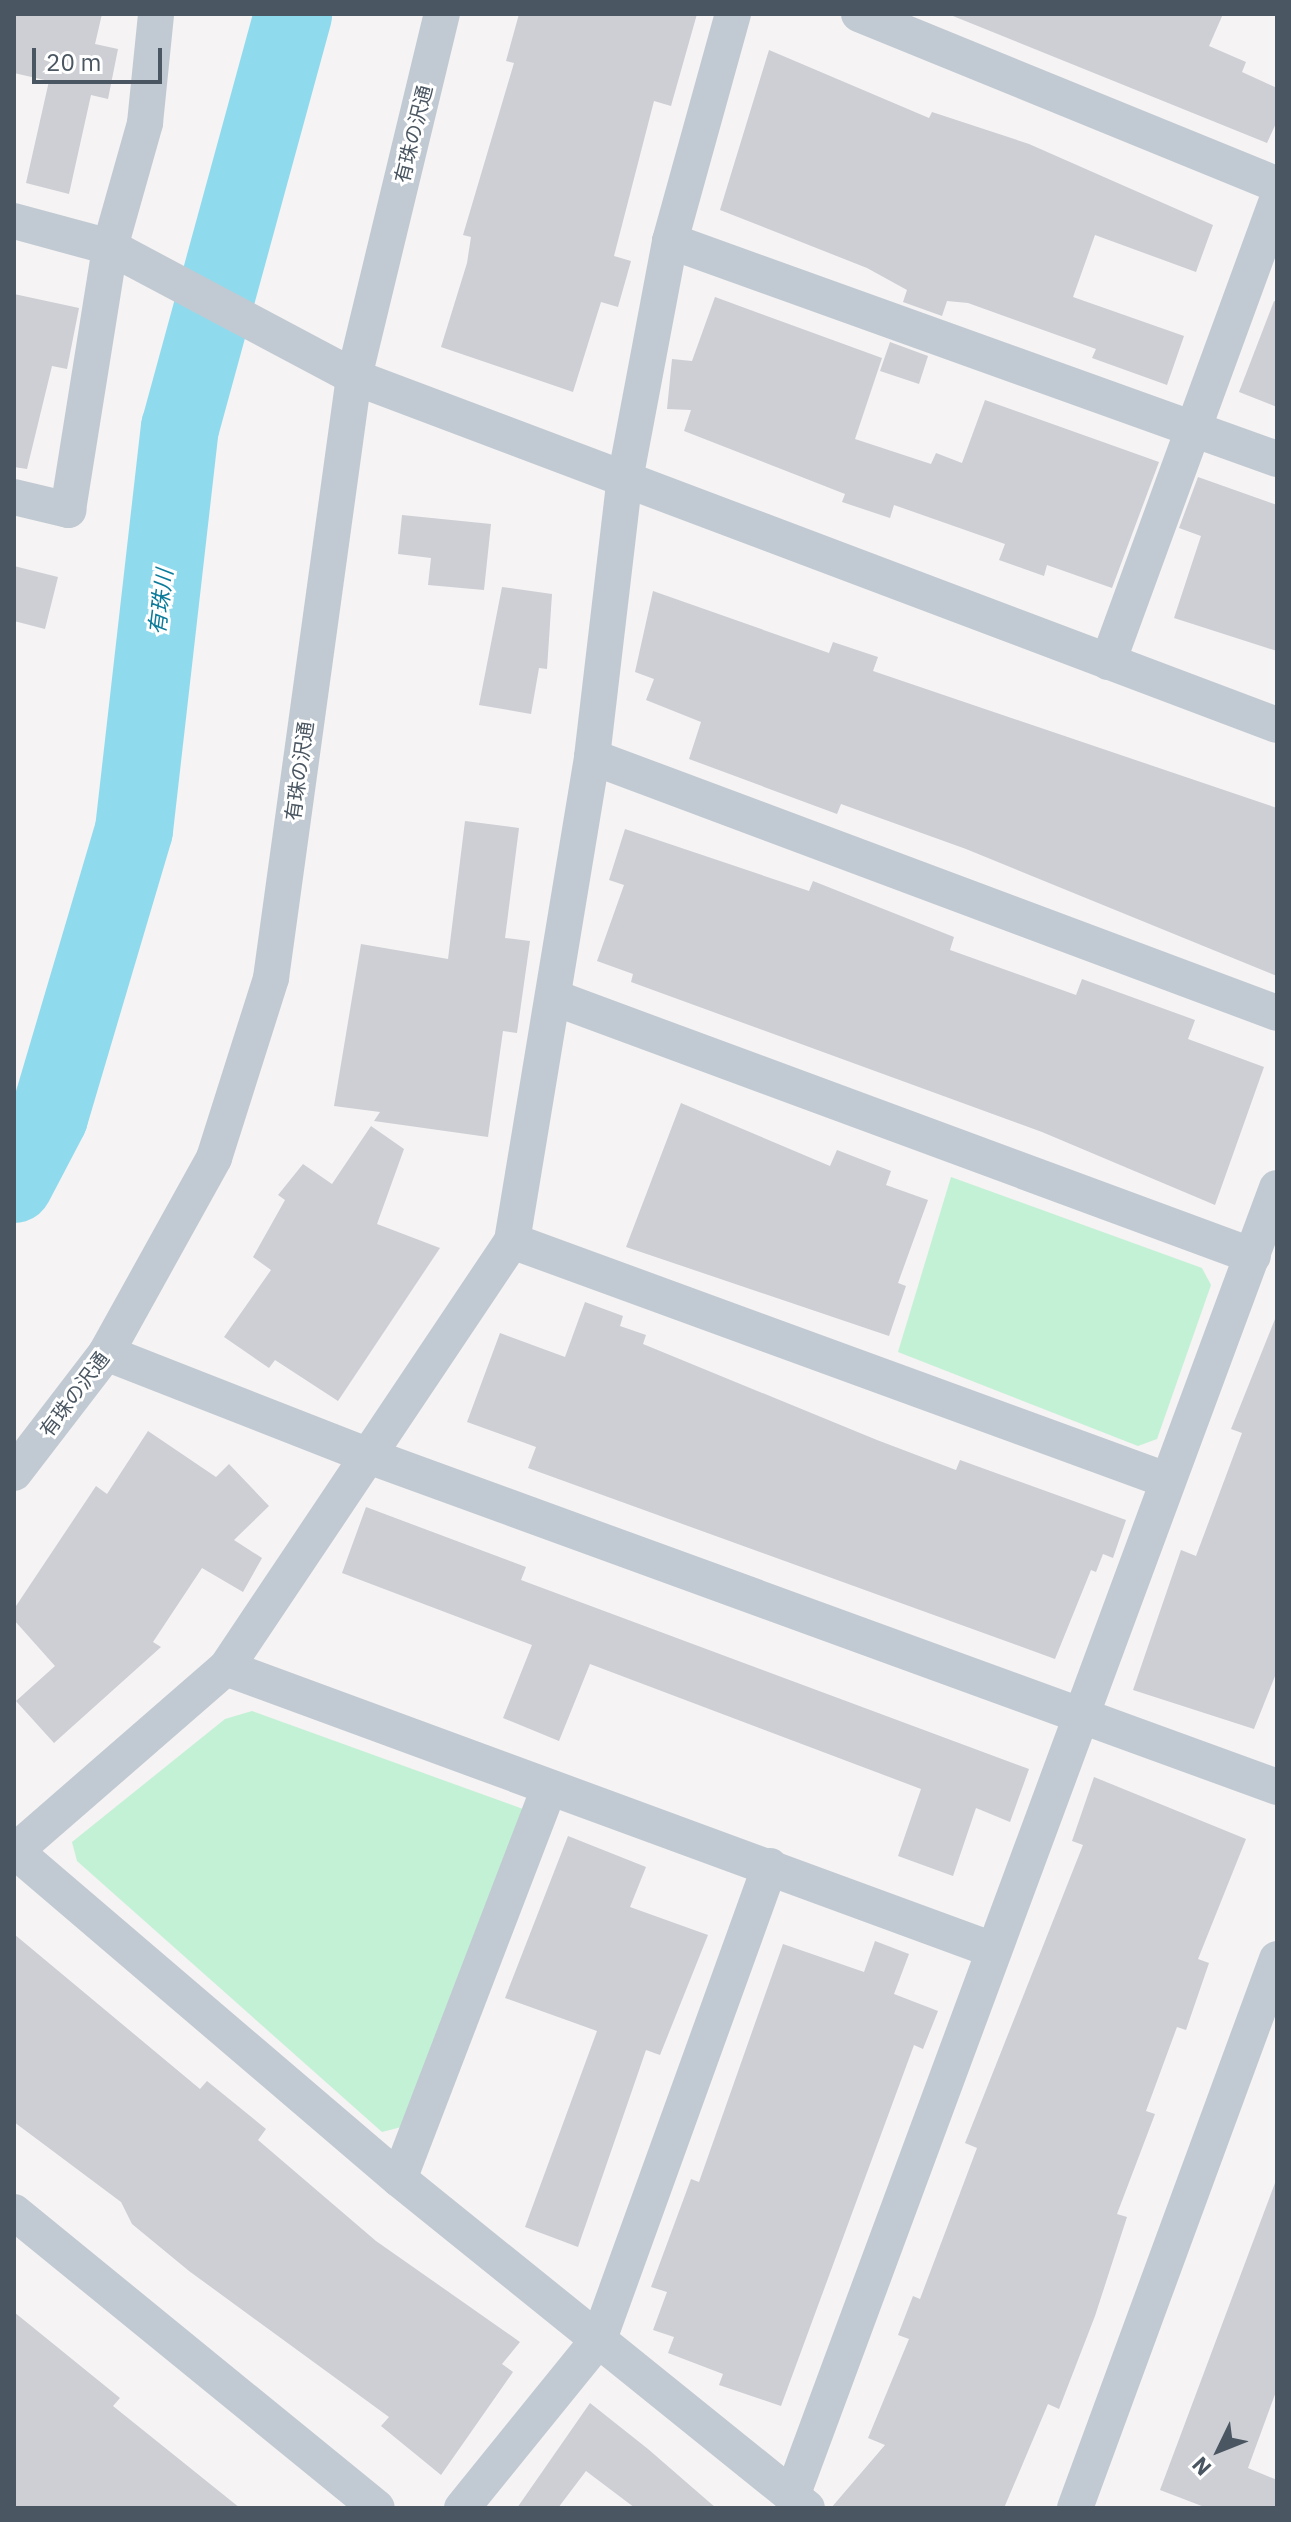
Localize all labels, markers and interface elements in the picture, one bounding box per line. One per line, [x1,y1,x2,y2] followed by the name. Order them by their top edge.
[36,32,166,82] scale bar
[46,46,101,78] text: 20 m
[389,83,437,185] street label: 有珠の沢通
[143,568,177,636] water label: 有珠川
[280,720,318,822] street label: 有珠の沢通
[34,1347,114,1441] street label: 有珠の沢通
[1179,2410,1259,2490] north arrow
[1185,2451,1217,2482] text: N

